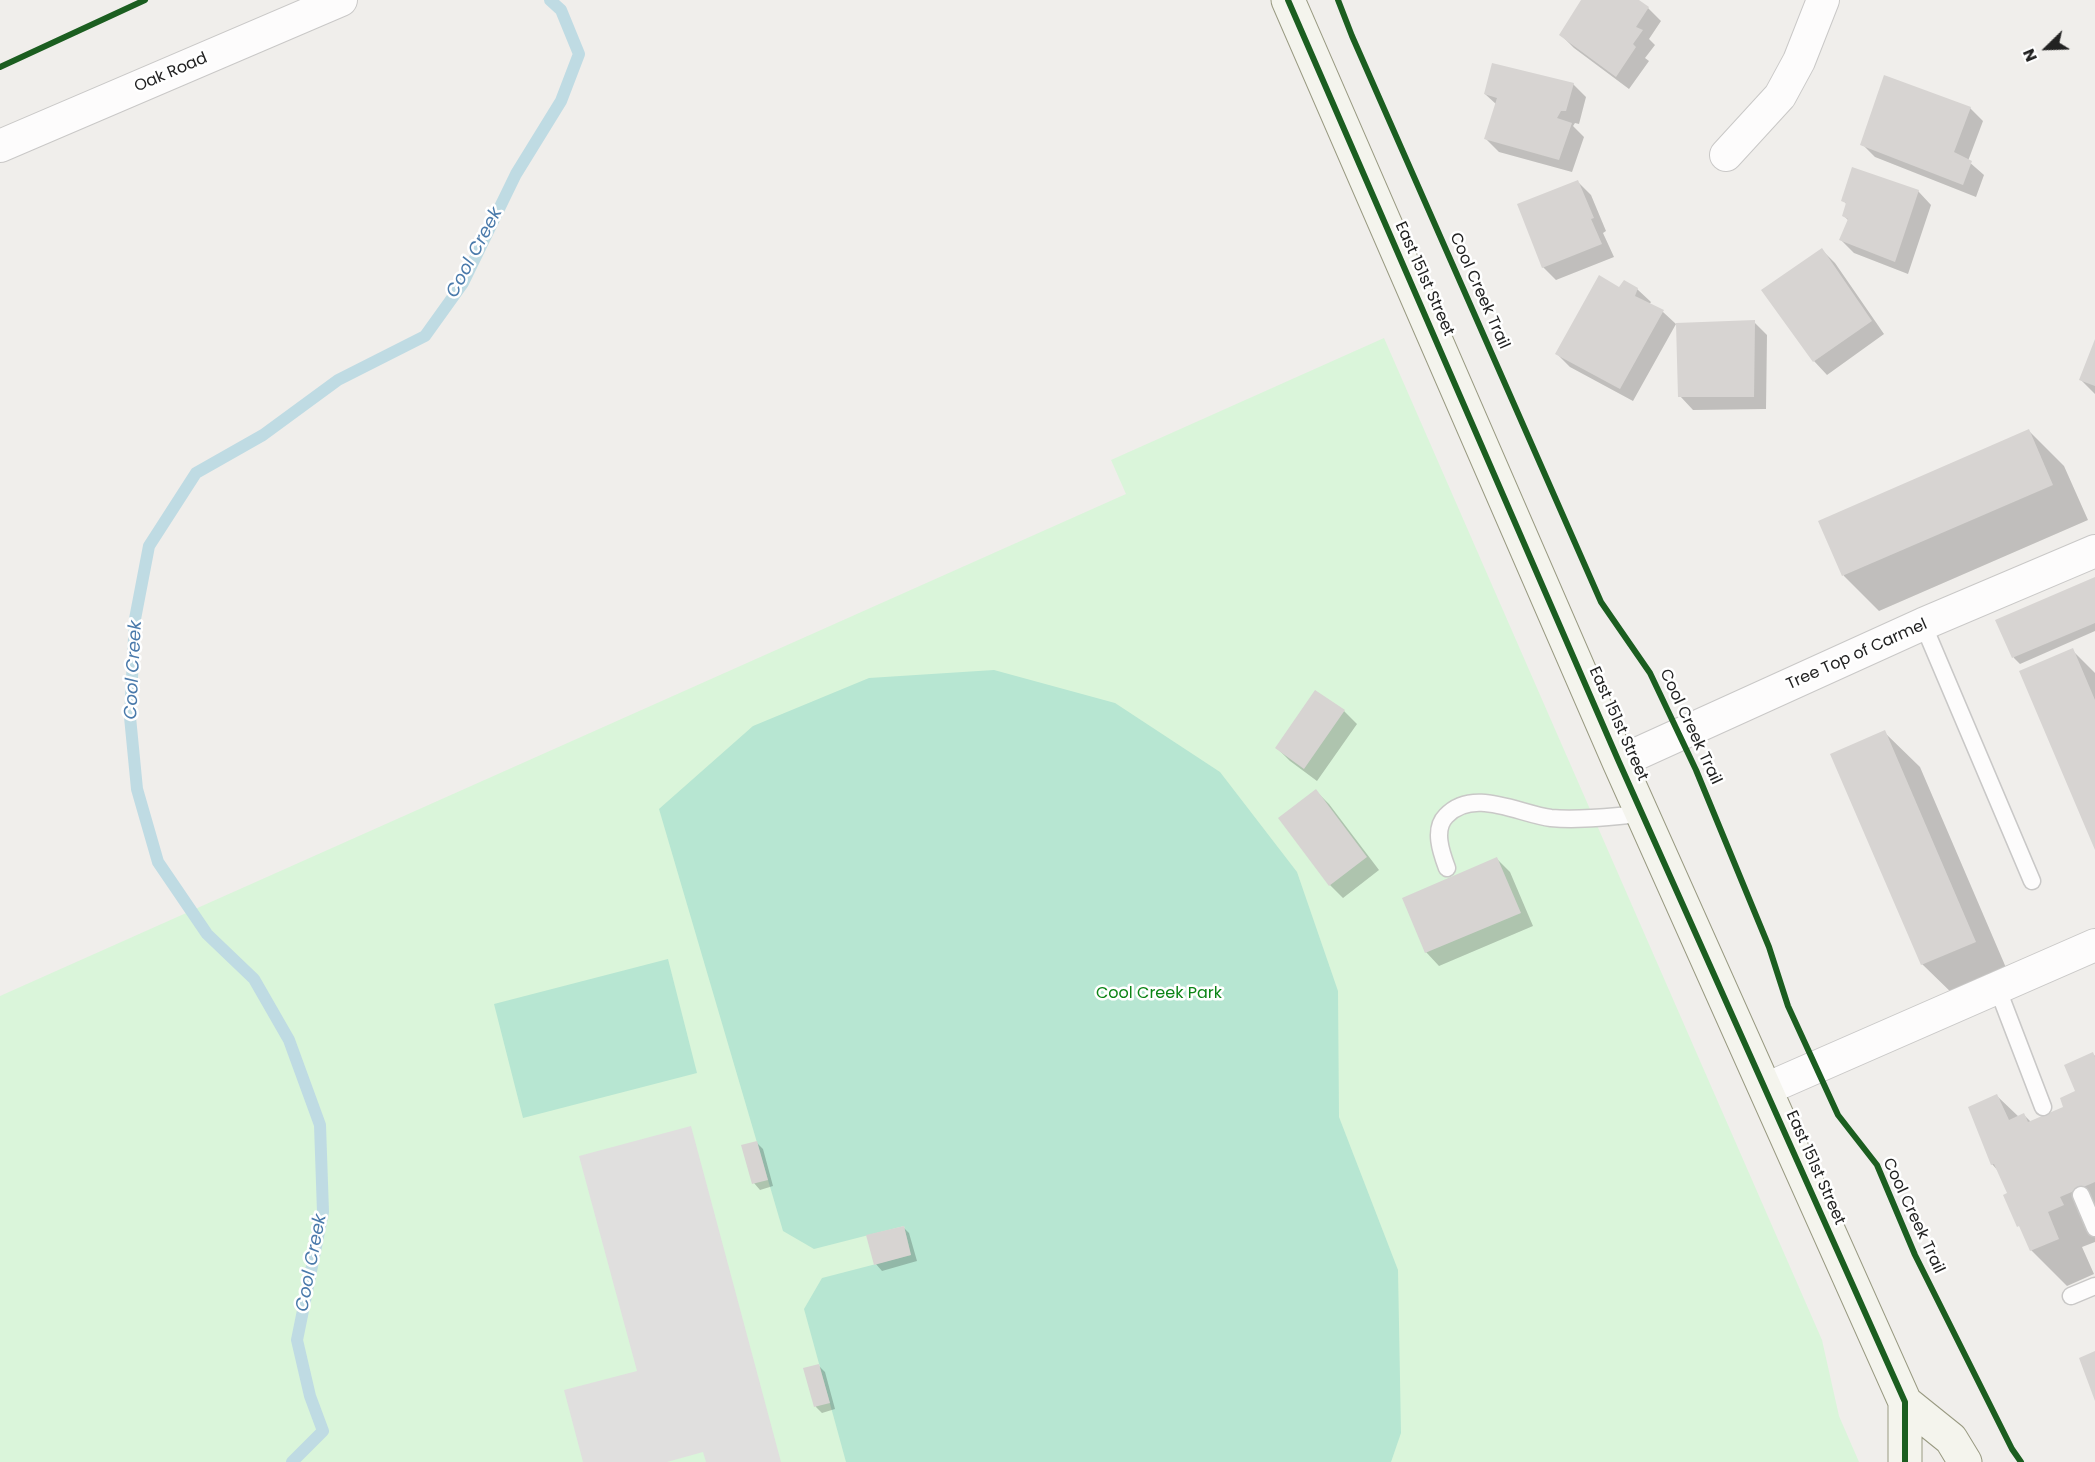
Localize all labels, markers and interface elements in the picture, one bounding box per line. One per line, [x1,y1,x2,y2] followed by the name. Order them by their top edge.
[2017,18,2077,78] north arrow
[2017,45,2043,65] text: N
[132,49,210,97] street label: Oak Road
[442,204,508,302] water label: Cool Creek
[1390,219,1458,339] street label: East 151st Street
[1445,230,1513,352] street label: Cool Creek Trail
[1784,615,1930,695] street label: Tree Top of Carmel
[121,620,147,720] water label: Cool Creek
[1584,664,1652,784] street label: East 151st Street
[1655,666,1725,788] street label: Cool Creek Trail
[1096,984,1222,1004] park label: Cool Creek Park
[1781,1108,1849,1228] street label: East 151st Street
[1878,1155,1948,1277] street label: Cool Creek Trail
[292,1212,332,1314] water label: Cool Creek

